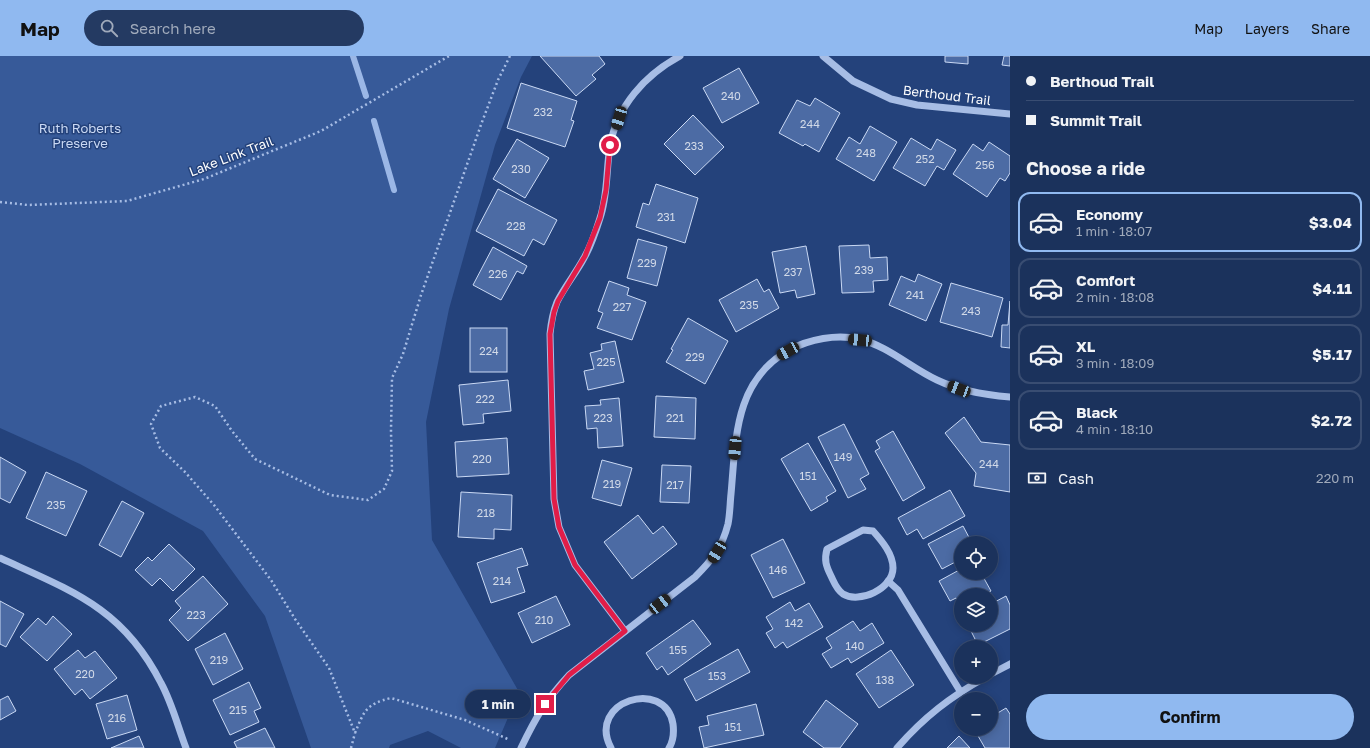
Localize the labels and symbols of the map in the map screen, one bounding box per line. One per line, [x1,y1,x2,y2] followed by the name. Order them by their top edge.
[902,82,992,108] street label: Berthoud Trail
[721,89,741,102] house number: 240
[533,105,553,118] house number: 232
[610,105,628,131] car
[800,117,820,130] house number: 244
[39,120,121,151] park label: Ruth Roberts Preserve
[187,133,275,179] street label: Lake Link Trail
[601,136,619,154] route start
[684,139,704,152] house number: 233
[856,146,876,159] house number: 248
[915,152,935,165] house number: 252
[975,158,995,171] house number: 256
[511,162,531,175] house number: 230
[657,210,675,223] house number: 231
[506,219,526,232] house number: 228
[637,256,657,269] house number: 229
[854,263,874,276] house number: 239
[784,265,802,278] house number: 237
[488,267,508,280] house number: 226
[906,288,924,301] house number: 241
[739,298,759,311] house number: 235
[613,300,631,313] house number: 227
[961,304,981,317] house number: 243
[848,333,872,347] car
[775,340,801,362] car
[479,344,499,357] house number: 224
[685,350,705,363] house number: 229
[596,355,616,368] house number: 225
[946,379,972,399] car
[475,392,495,405] house number: 222
[593,411,613,424] house number: 223
[666,411,684,424] house number: 221
[728,436,742,460] car
[834,450,852,463] house number: 149
[472,452,492,465] house number: 220
[979,457,999,470] house number: 244
[799,469,817,482] house number: 151
[603,477,621,490] house number: 219
[666,478,684,491] house number: 217
[46,498,66,511] house number: 235
[477,506,495,519] house number: 218
[706,539,728,565] car
[769,563,788,576] house number: 146
[493,574,511,587] house number: 214
[647,592,673,616] car
[186,608,206,621] house number: 223
[535,613,553,626] house number: 210
[785,616,803,629] house number: 142
[846,639,865,652] house number: 140
[669,643,687,656] house number: 155
[210,653,228,666] house number: 219
[75,667,95,680] house number: 220
[708,669,726,682] house number: 153
[876,673,895,686] house number: 138
[465,690,531,718] callout: 1 min
[536,695,554,713] route end
[229,703,247,716] house number: 215
[108,711,127,724] house number: 216
[724,720,742,733] house number: 151

